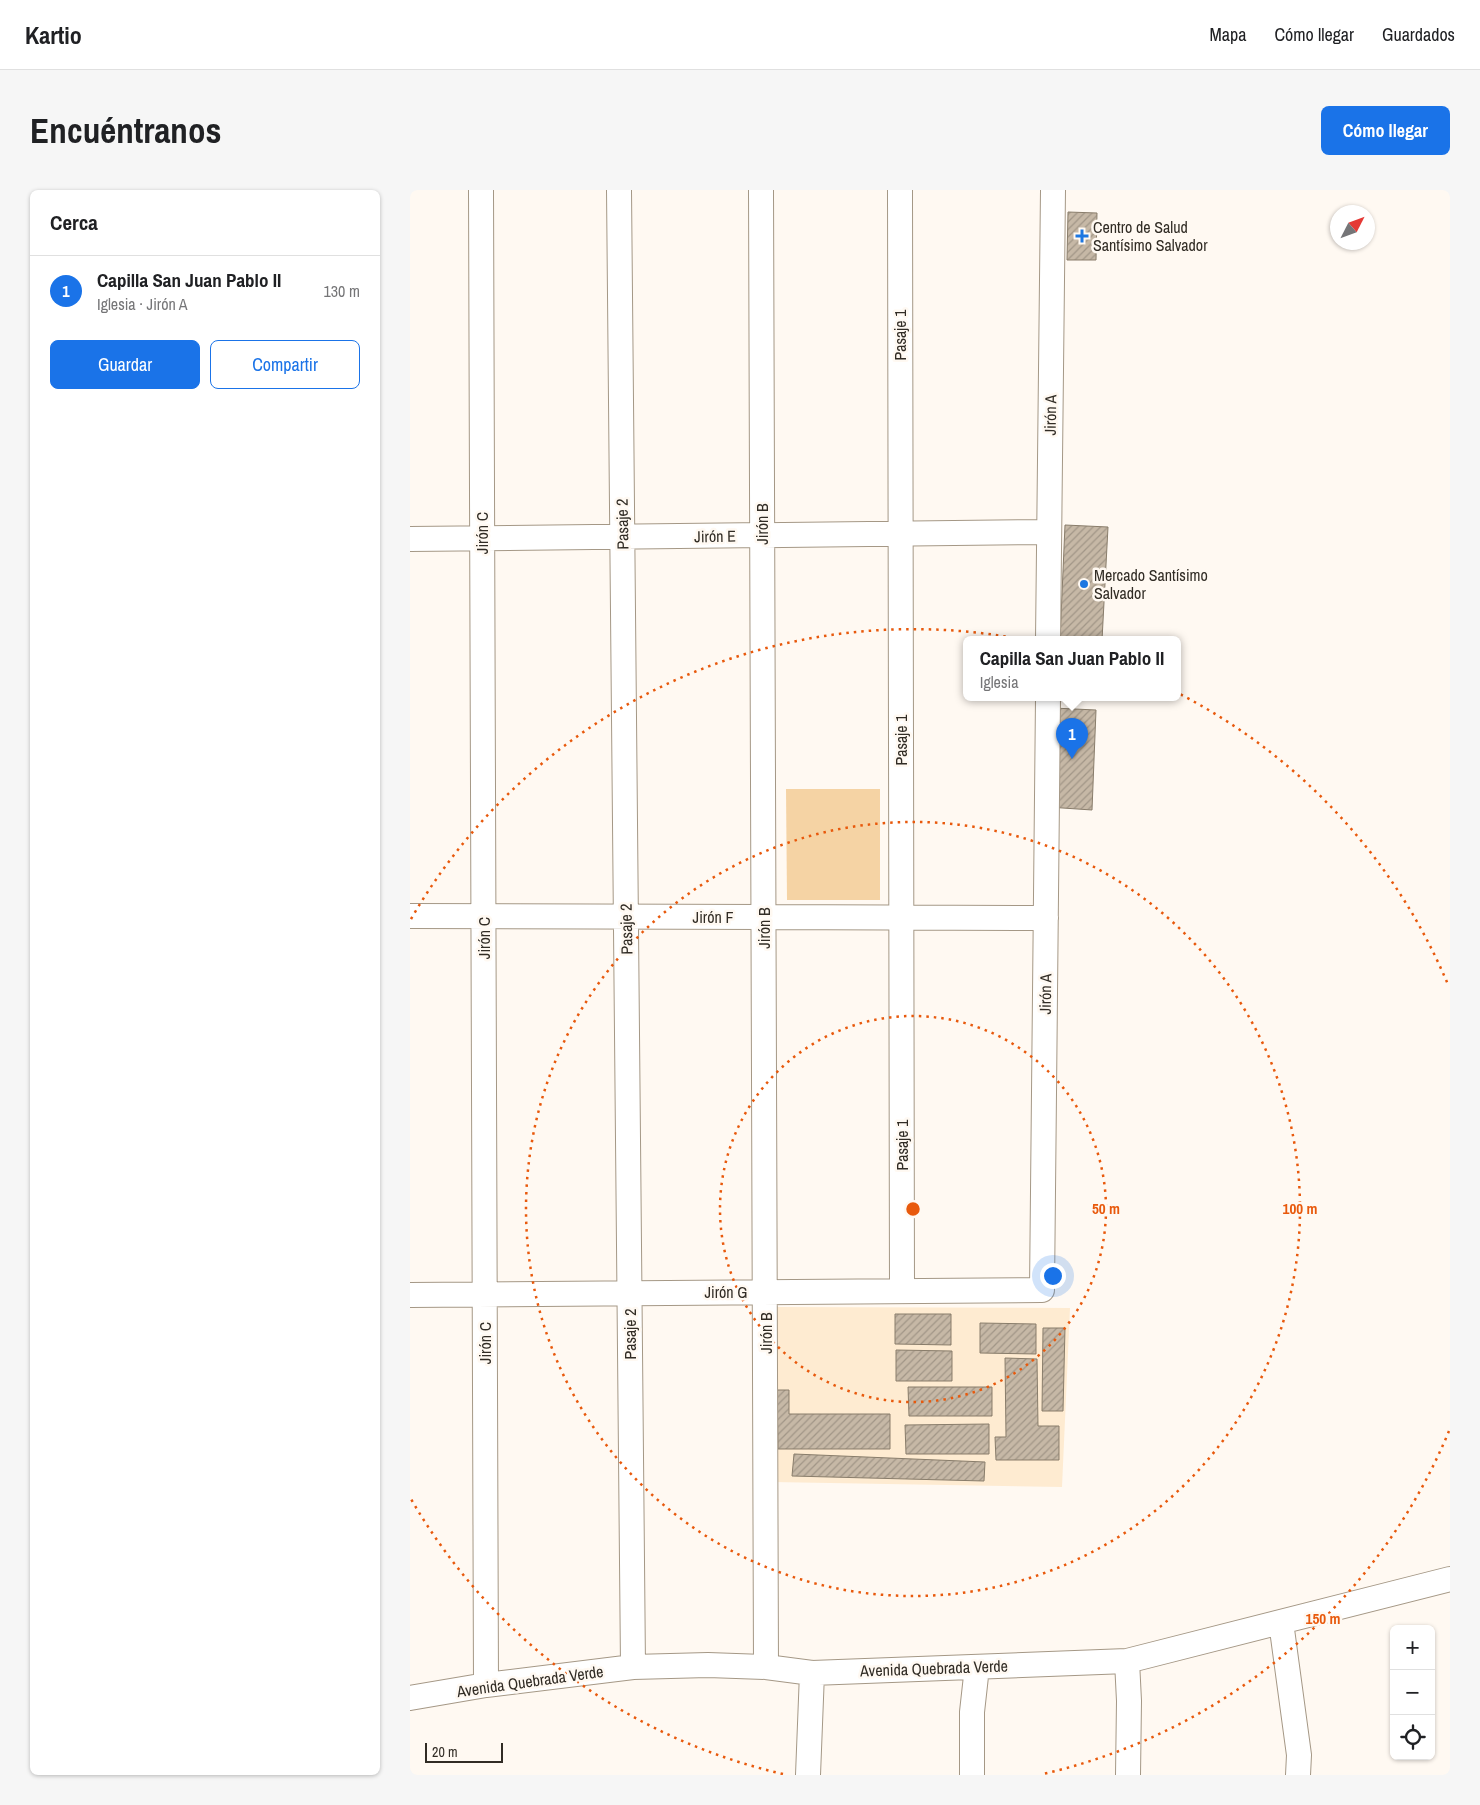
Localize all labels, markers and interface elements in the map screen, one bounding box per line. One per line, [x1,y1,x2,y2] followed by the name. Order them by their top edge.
[25,19,82,51] text: Kartio
[1209,22,1246,47] text: Mapa
[1274,22,1354,47] text: Cómo llegar
[1382,22,1455,47] text: Guardados
[1321,106,1450,155] button: Cómo llegar
[30,107,221,154] text: Encuéntranos
[1330,205,1375,250] north arrow
[50,208,98,237] text: Cerca
[1093,216,1208,256] place label: Centro de Salud Santísimo Salvador
[1075,229,1089,243] marker: Centro de Salud Santísimo Salvador
[97,267,281,293] text: Capilla San Juan Pablo II
[62,280,70,302] text: 1
[324,280,360,302] text: 130 m
[97,293,187,315] text: Iglesia · Jirón A
[889,309,911,361] street label: Pasaje 1
[50,340,200,389] button: Guardar
[210,340,360,389] button: Compartir
[1039,394,1061,436] street label: Jirón A
[611,498,633,550] street label: Pasaje 2
[751,503,773,545] street label: Jirón B
[471,512,493,554] street label: Jirón C
[694,525,736,547] street label: Jirón E
[1094,564,1208,604] place label: Mercado Santísimo Salvador
[1078,578,1090,590] marker: Mercado Santísimo Salvador
[963,636,1181,701] popup
[980,645,1164,671] text: Capilla San Juan Pablo II
[980,671,1018,693] text: Iglesia
[890,714,912,766] street label: Pasaje 1
[1056,718,1088,759] pin: 1
[615,903,637,955] street label: Pasaje 2
[693,906,733,928] street label: Jirón F
[753,907,775,949] street label: Jirón B
[473,917,495,959] street label: Jirón C
[1034,973,1056,1015] street label: Jirón A
[891,1119,913,1171] street label: Pasaje 1
[1092,1198,1120,1219] text: 50 m
[1283,1198,1317,1219] text: 100 m
[904,1200,922,1218] centre of rings
[1040,1263,1066,1289] your location
[704,1281,748,1303] street label: Jirón G
[619,1308,641,1360] street label: Pasaje 2
[755,1312,777,1354] street label: Jirón B
[474,1322,496,1364] street label: Jirón C
[1306,1608,1340,1629] text: 150 m
[1390,1625,1435,1760] map controls
[1390,1625,1435,1670] button: +
[859,1654,1008,1682] street label: Avenida Quebrada Verde
[454,1660,605,1702] street label: Avenida Quebrada Verde
[1390,1670,1435,1715] button: −
[1390,1715,1435,1760] button: locate
[425,1740,502,1763] scale bar
[432,1743,458,1761] text: 20 m

